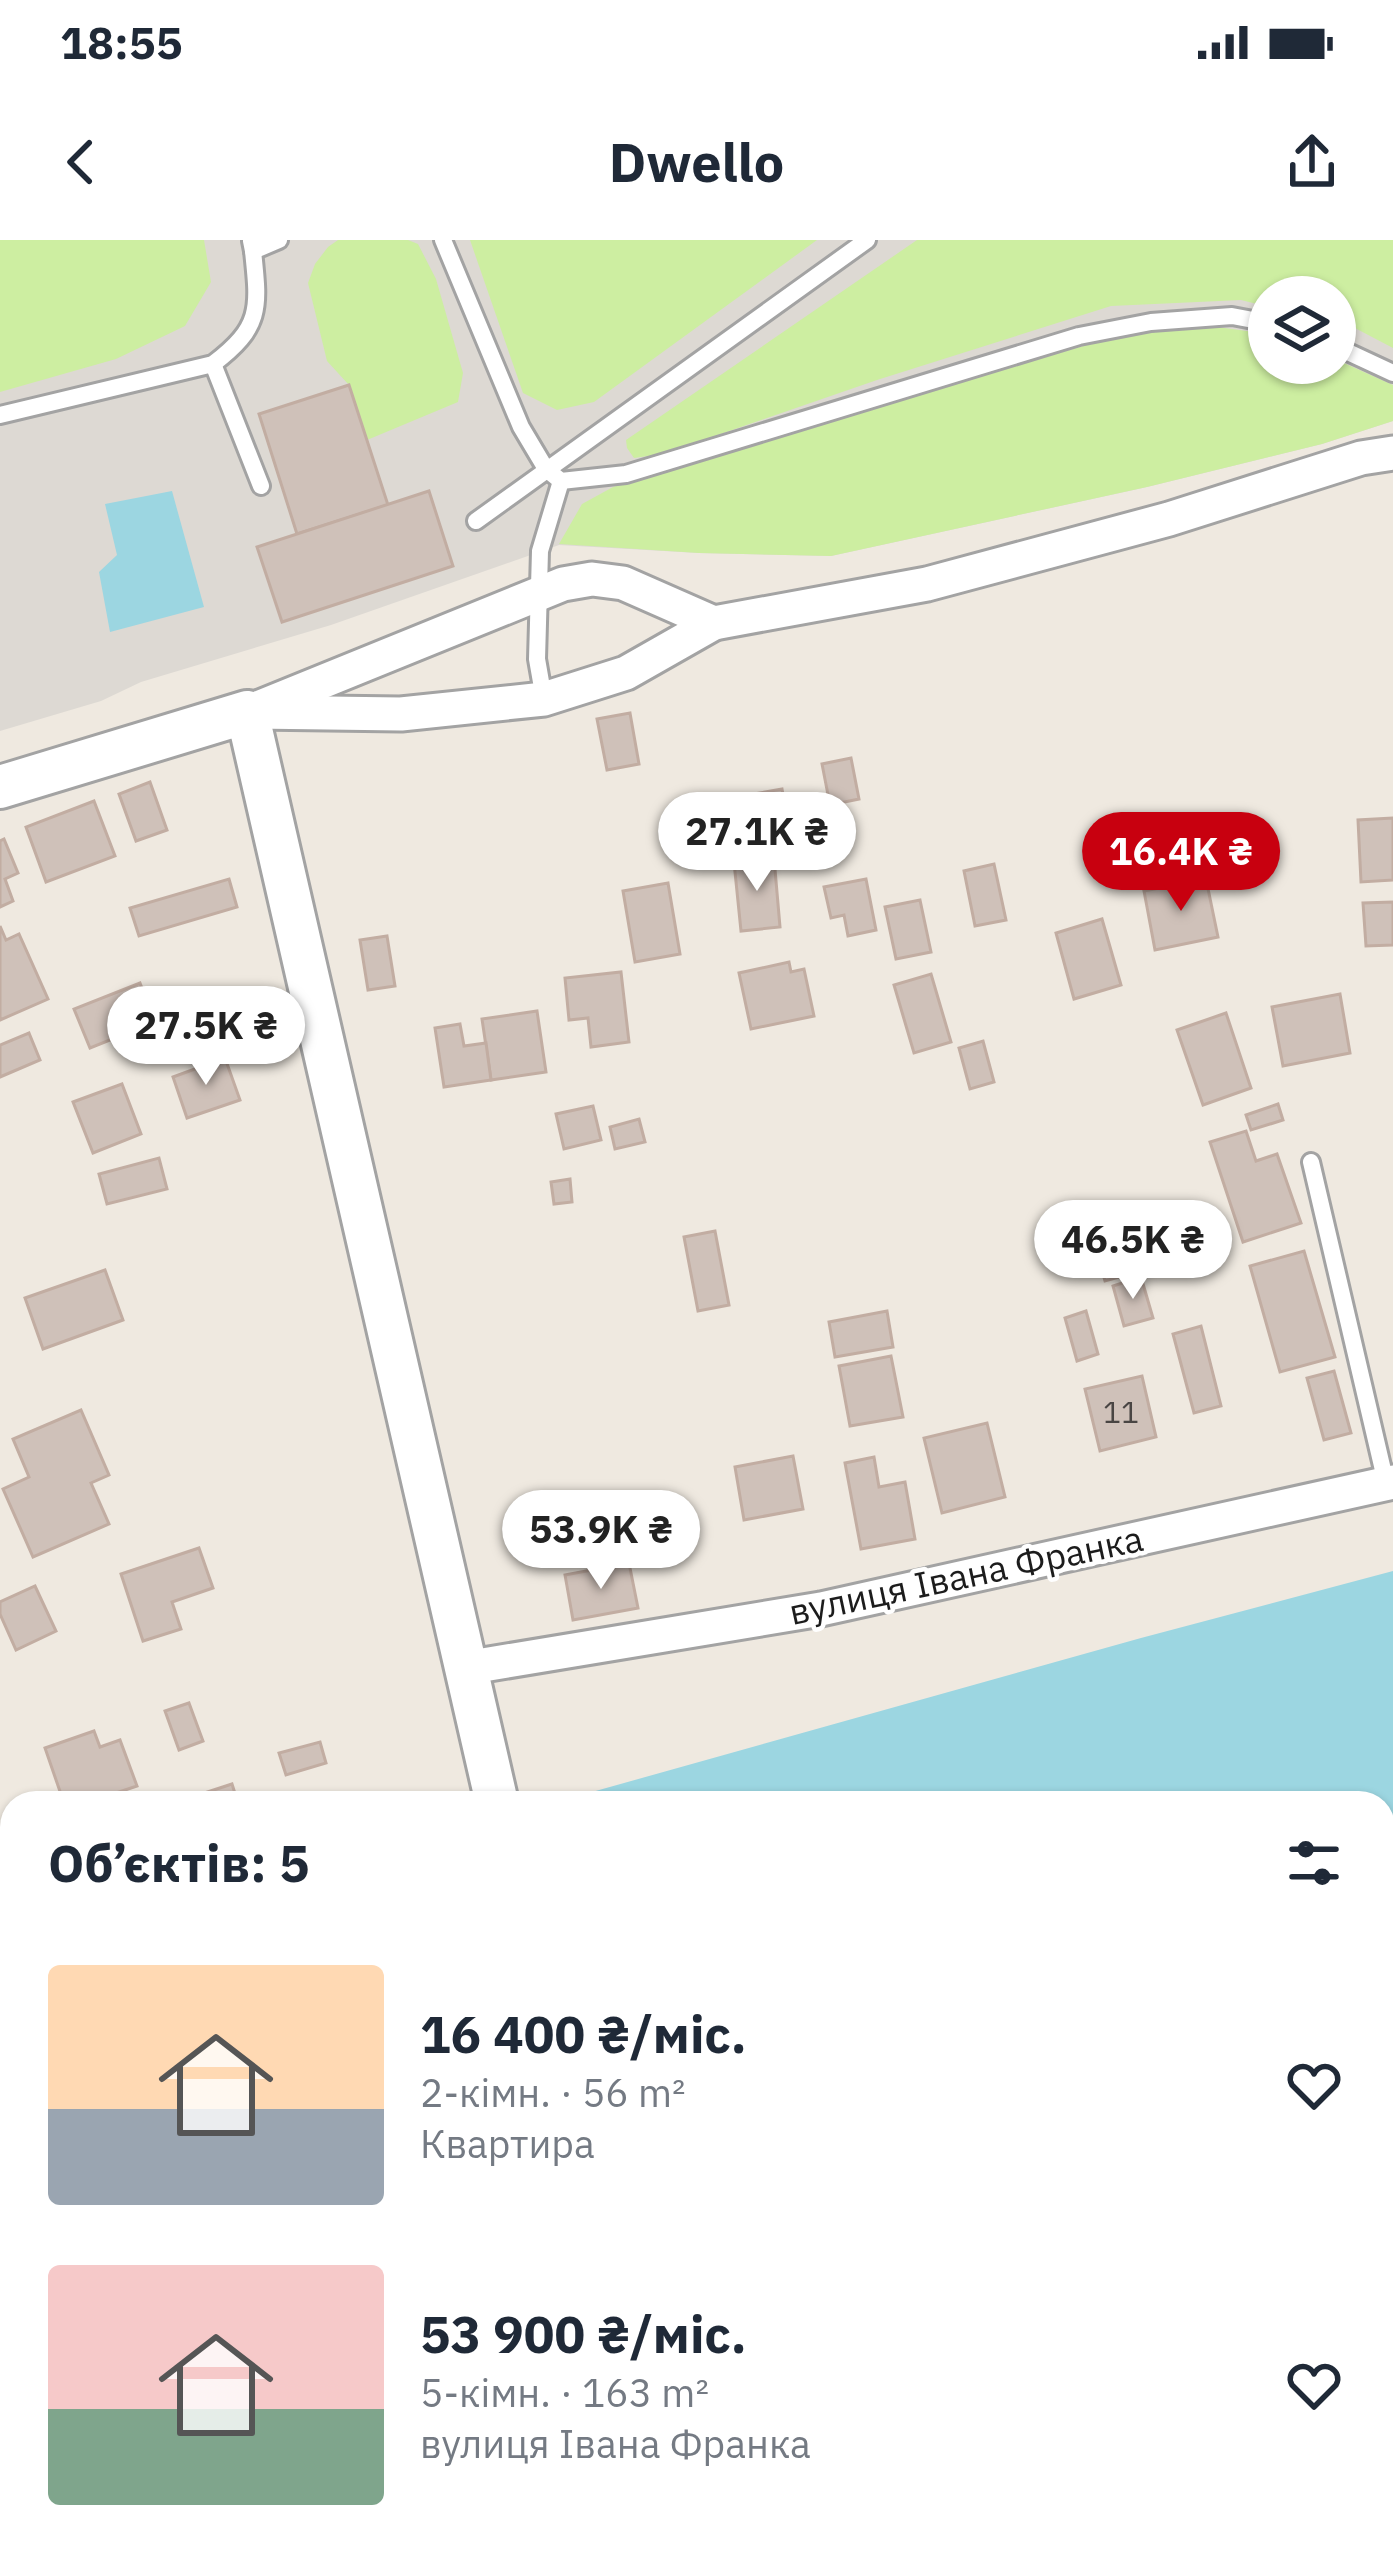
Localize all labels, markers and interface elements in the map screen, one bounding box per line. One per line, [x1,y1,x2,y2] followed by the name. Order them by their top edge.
[60,13,183,71] text: 18:55
[609,127,784,197] text: Dwello
[48,129,114,195] icon: back
[1279,129,1345,195] icon: share
[1248,276,1356,384] map controls
[1248,276,1356,384] button: layers
[646,792,868,894] pin: 27.1K ₴
[685,805,829,856] text: 27.1K ₴
[1070,812,1292,914] pin: 16.4K ₴
[1109,825,1253,876] text: 16.4K ₴
[95,986,317,1088] pin: 27.5K ₴
[134,999,278,1050] text: 27.5K ₴
[1022,1200,1244,1302] pin: 46.5K ₴
[1061,1213,1205,1264] text: 46.5K ₴
[1103,1392,1139,1431] house number: 11
[490,1490,712,1592] pin: 53.9K ₴
[529,1503,673,1554] text: 53.9K ₴
[785,1514,1147,1635] street label: вулиця Івана Франка
[48,1830,309,1896] text: Об’єктів: 5
[1281,1830,1347,1896] icon: filters
[420,2001,747,2067] text: 16 400 ₴/міс.
[144,2013,288,2157] icon: home
[1281,2052,1347,2118] icon: heart
[420,2067,686,2118] text: 2-кімн. · 56 m²
[420,2118,595,2169] text: Квартира
[420,2301,747,2367] text: 53 900 ₴/міс.
[144,2313,288,2457] icon: home
[1281,2352,1347,2418] icon: heart
[420,2367,709,2418] text: 5-кімн. · 163 m²
[420,2418,811,2469] text: вулиця Івана Франка

